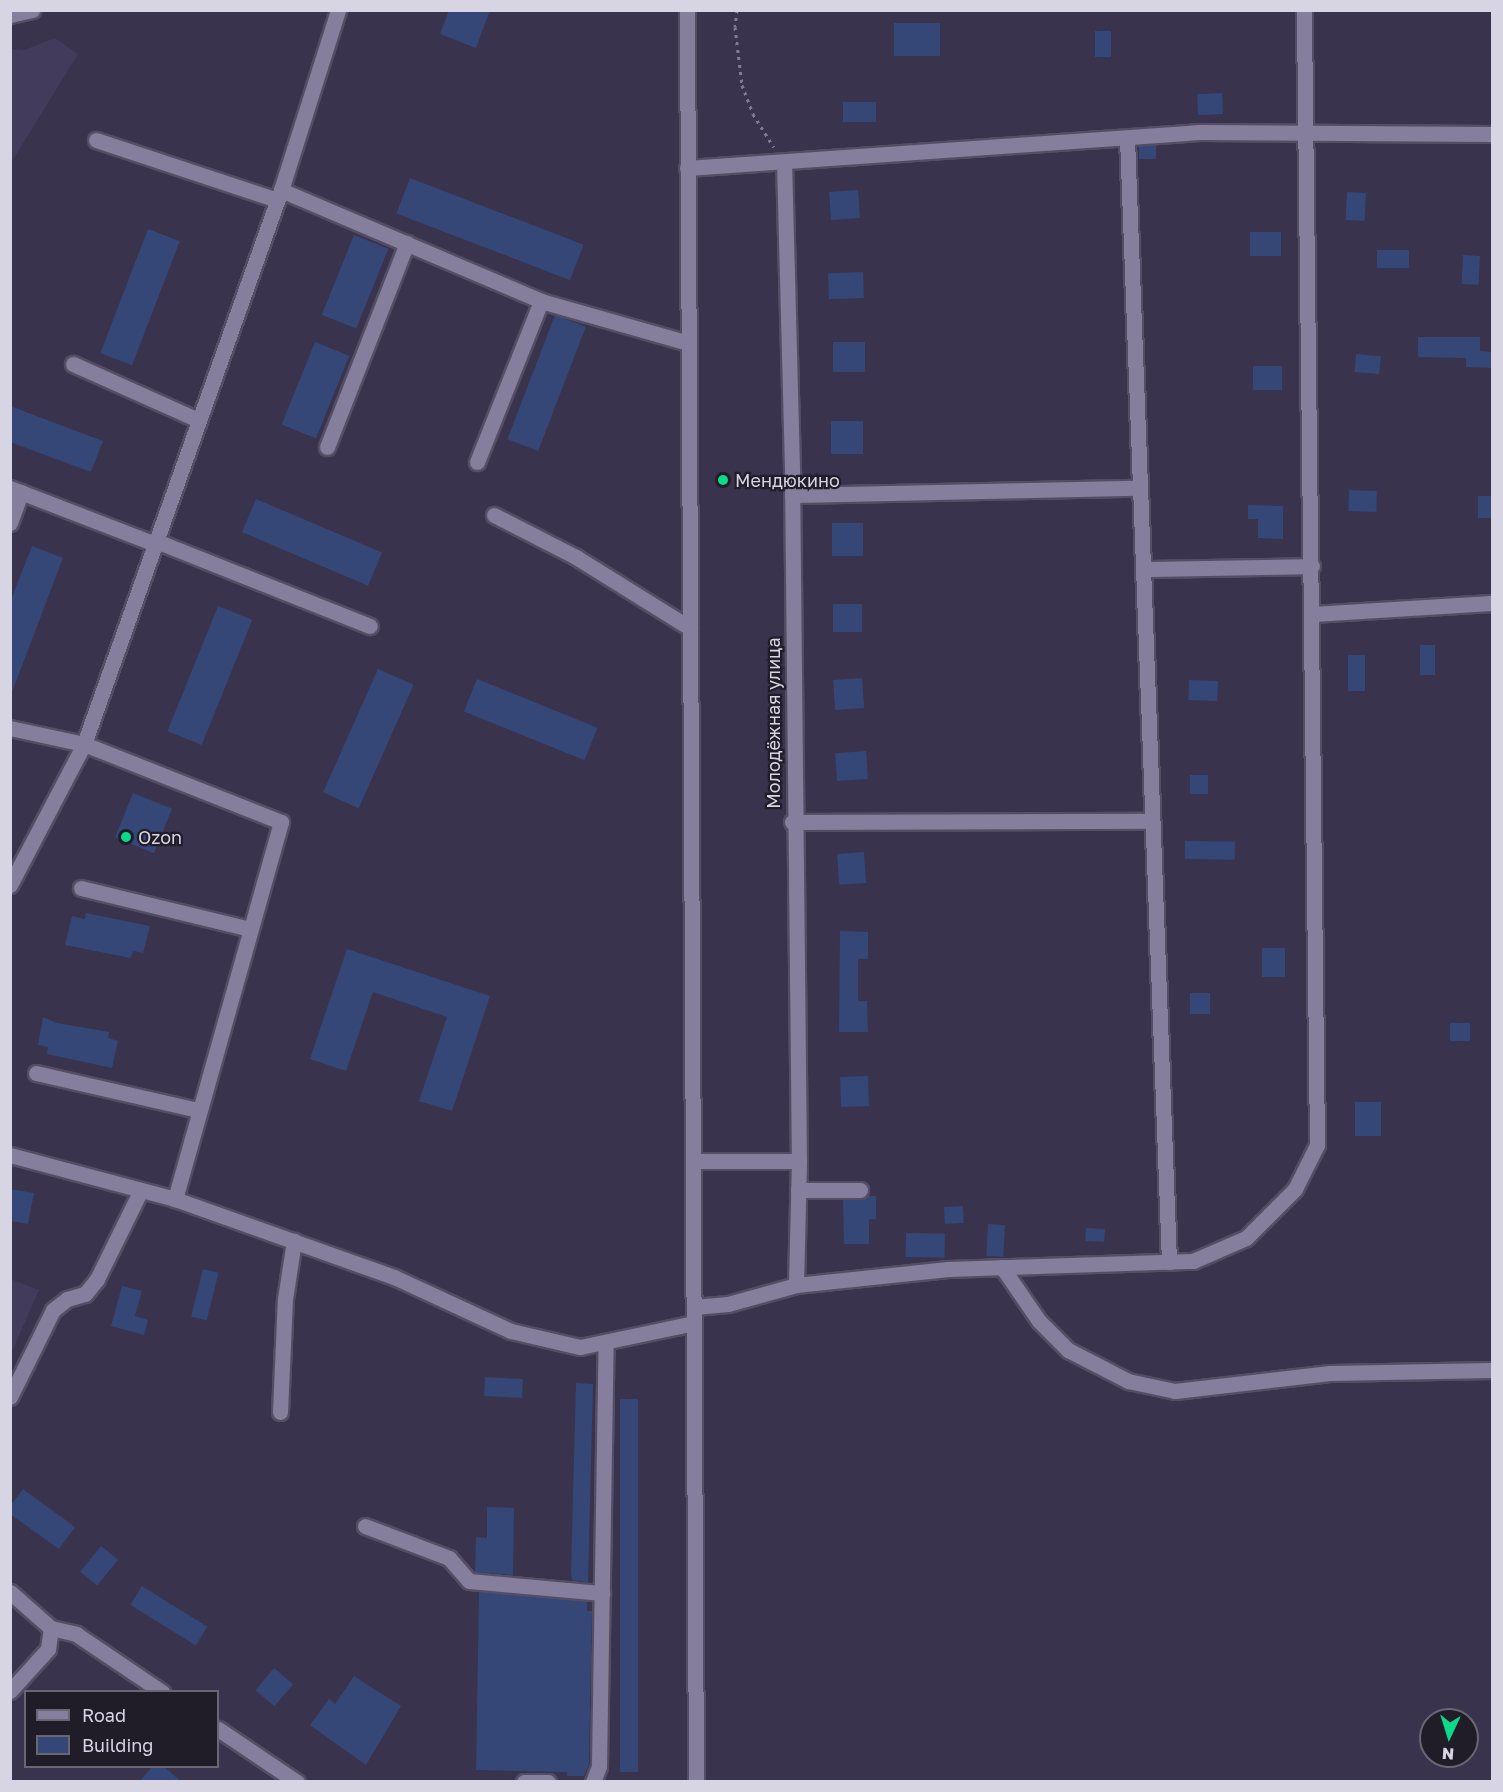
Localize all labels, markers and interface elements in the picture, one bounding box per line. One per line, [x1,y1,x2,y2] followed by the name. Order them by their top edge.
[735,469,840,491] place label: Мендюкино
[716,473,730,487] marker: Мендюкино
[762,637,784,809] street label: Молодёжная улица
[138,826,182,848] place label: Ozon
[119,830,133,844] marker: Ozon
[24,1690,219,1768] legend
[82,1704,126,1726] text: Road
[1419,1708,1479,1768] north arrow
[82,1734,153,1756] text: Building
[1441,1744,1455,1764] text: N

